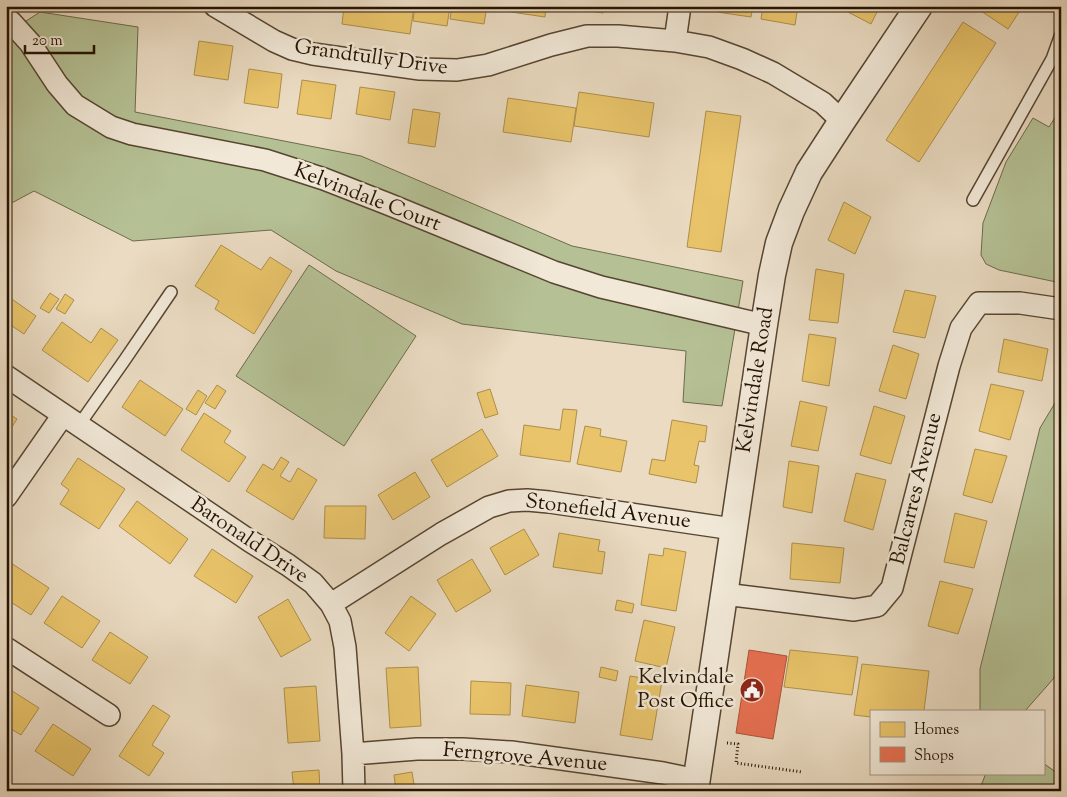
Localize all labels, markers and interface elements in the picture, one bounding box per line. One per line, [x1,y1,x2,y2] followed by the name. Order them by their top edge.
[25,22,94,54] scale bar
[32,31,63,52] text: 20 m
[292,32,450,84] street label: Grandtully Drive
[289,156,445,240] street label: Kelvindale Court
[730,305,782,455] street label: Kelvindale Road
[884,410,950,568] street label: Balcarres Avenue
[524,487,692,537] street label: Stonefield Avenue
[184,490,314,592] street label: Baronald Drive
[638,663,734,717] place label: Kelvindale Post Office
[739,677,765,703] public building icon: Kelvindale Post Office
[870,710,1044,774] legend
[914,720,959,741] text: Homes
[442,736,608,780] street label: Ferngrove Avenue
[914,746,954,767] text: Shops

